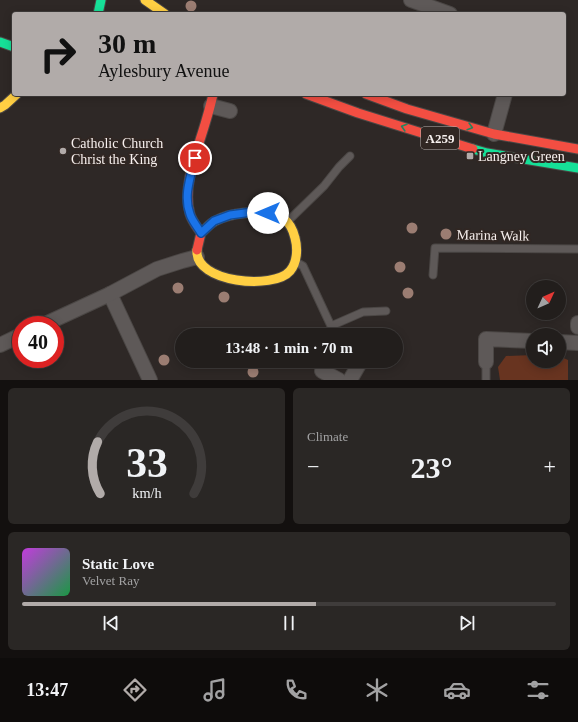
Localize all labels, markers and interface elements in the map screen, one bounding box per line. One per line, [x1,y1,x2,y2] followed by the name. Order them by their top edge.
[32,28,84,80] icon: right
[98,28,156,59] text: 30 m
[98,61,229,81] text: Aylesbury Avenue
[466,122,473,131] one-way arrow
[401,124,408,132] one-way arrow
[421,127,459,149] road number: A259
[71,136,163,167] place label: Catholic Church Christ the King
[178,141,212,175] pin
[58,146,68,156] marker: Catholic Church Christ the King
[184,147,206,169] icon: arrive
[478,149,565,164] place label: Langney Green
[465,151,475,161] marker: Langney Green
[247,192,289,234] position arrow
[456,227,530,244] street label: Marina Walk
[526,280,566,320] north arrow
[526,280,566,368] map controls
[12,316,64,368] speed limit sign: 40
[526,328,566,368] button: sound
[225,340,353,356] text: 13:48 · 1 min · 70 m
[307,429,348,444] text: Climate
[126,440,167,486] text: 33
[411,451,453,484] text: 23°
[307,454,319,479] text: −
[544,454,556,479] text: +
[132,485,161,501] text: km/h
[82,556,154,572] text: Static Love
[82,573,139,588] text: Velvet Ray
[100,612,122,634] icon: previous
[278,612,300,634] icon: pause
[456,612,478,634] icon: next
[121,676,149,704] icon: directions
[201,676,229,704] icon: music
[282,676,310,704] icon: phone
[363,676,391,704] icon: climate
[443,676,471,704] icon: car
[524,676,552,704] icon: filters
[26,680,68,700] text: 13:47

